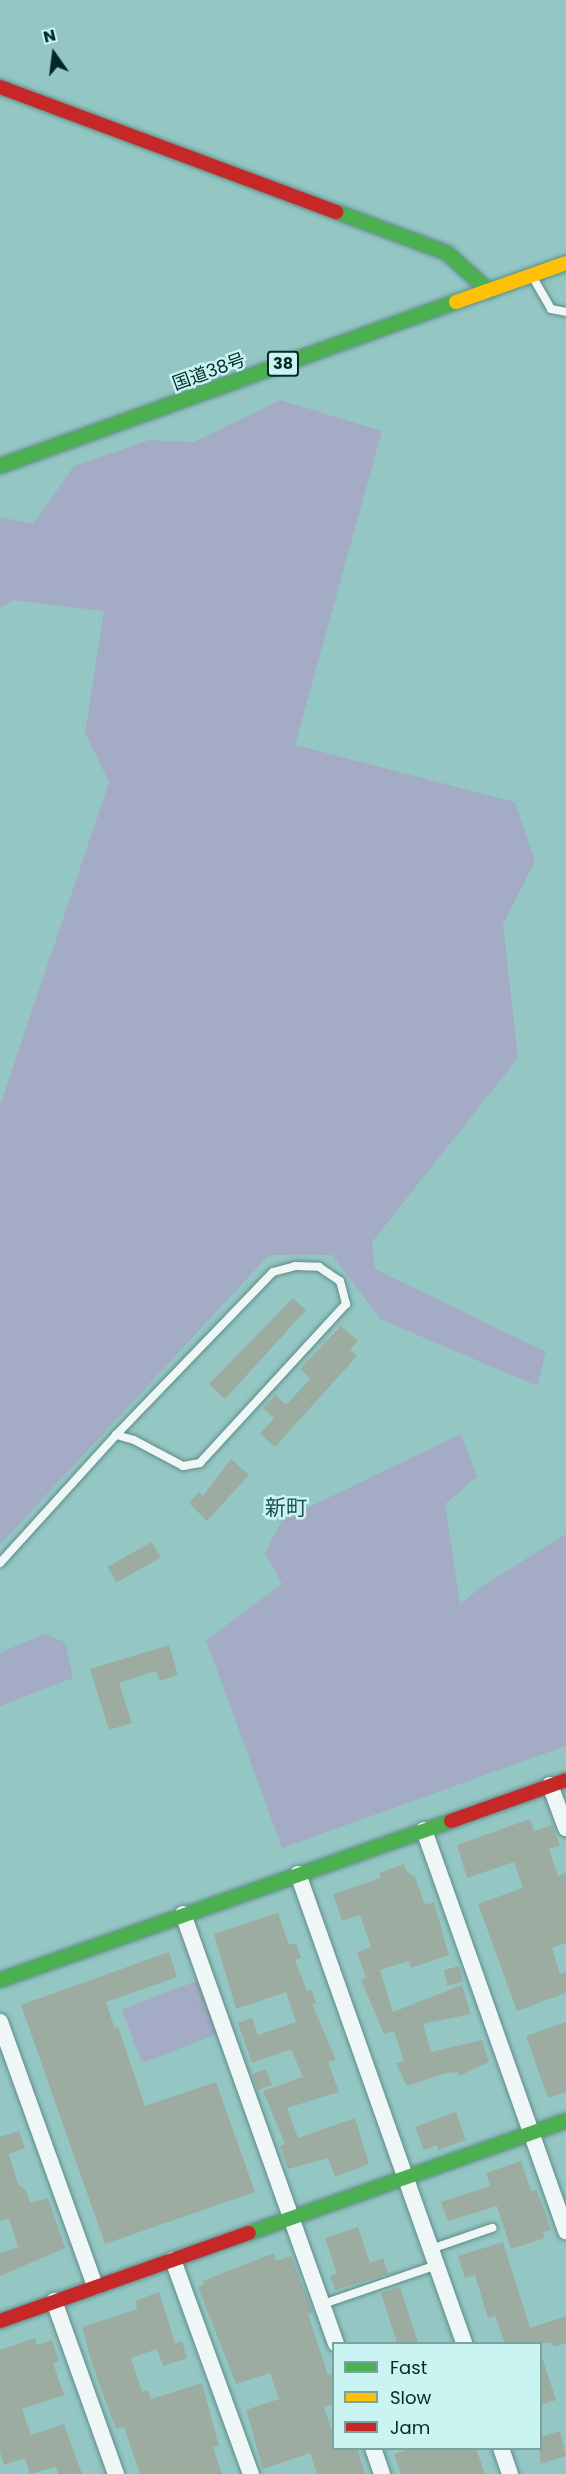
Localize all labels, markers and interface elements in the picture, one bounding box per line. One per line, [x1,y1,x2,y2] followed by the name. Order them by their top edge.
[41,23,58,49] text: N
[24,24,84,84] north arrow
[170,349,248,395] street label: 国道38号
[266,351,300,377] road number: 38
[265,1495,307,1521] district label: 新町
[332,2342,542,2450] legend
[390,2355,427,2380] text: Fast
[390,2385,431,2410] text: Slow
[390,2415,430,2440] text: Jam

